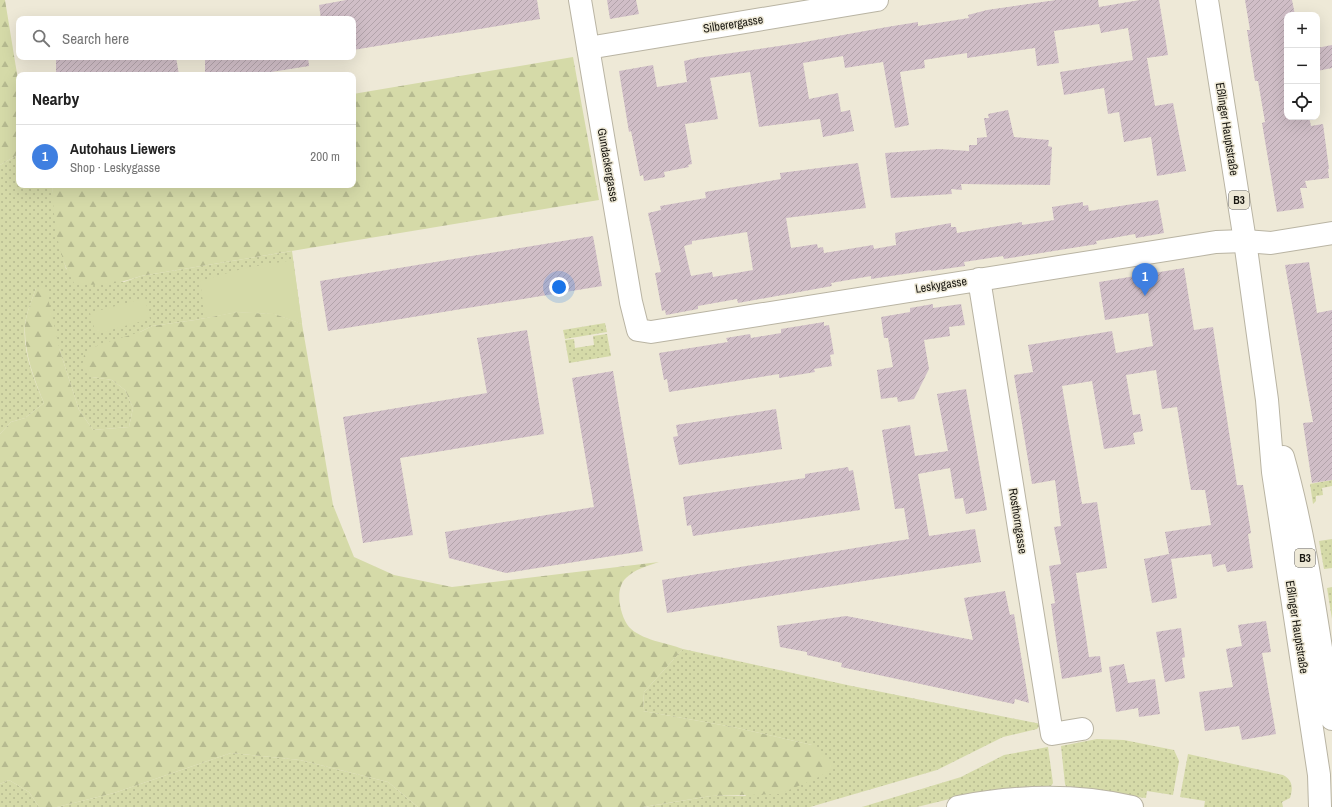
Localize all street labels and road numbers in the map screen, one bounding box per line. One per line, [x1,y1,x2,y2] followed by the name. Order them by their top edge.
[702,11,764,37] street label: Silberergasse
[1212,81,1242,177] street label: Eßlinger Hauptstraße
[594,127,622,203] street label: Gundackergasse
[1229,191,1249,209] road number: B3
[914,273,968,297] street label: Leskygasse
[1005,487,1031,555] street label: Rosthorngasse
[1295,549,1315,567] road number: B3
[1282,579,1312,675] street label: Eßlinger Hauptstraße

